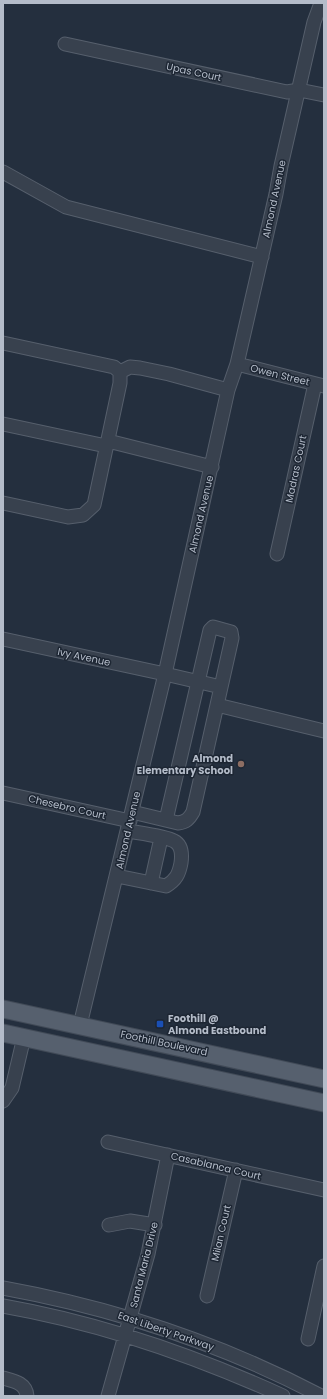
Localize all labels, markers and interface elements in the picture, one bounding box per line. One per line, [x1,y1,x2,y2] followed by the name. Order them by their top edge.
[165,59,223,85] street label: Upas Court
[258,159,290,239] street label: Almond Avenue
[249,360,312,390] street label: Owen Street
[282,434,311,504] street label: Madras Court
[185,474,217,554] street label: Almond Avenue
[56,644,112,670] street label: Ivy Avenue
[137,751,233,778] place label: Almond Elementary School
[236,759,246,769] marker: Almond Elementary School
[112,790,144,870] street label: Almond Avenue
[27,791,108,823] street label: Chesebro Court
[168,1011,266,1038] place label: Foothill @ Almond Eastbound
[155,1019,165,1029] marker: Foothill @ Almond Eastbound
[119,1026,209,1060] street label: Foothill Boulevard
[169,1148,263,1184] street label: Casablanca Court
[207,1203,235,1263] street label: Milan Court
[126,1220,162,1310] street label: Santa Maria Drive
[116,1307,216,1355] street label: East Liberty Parkway

